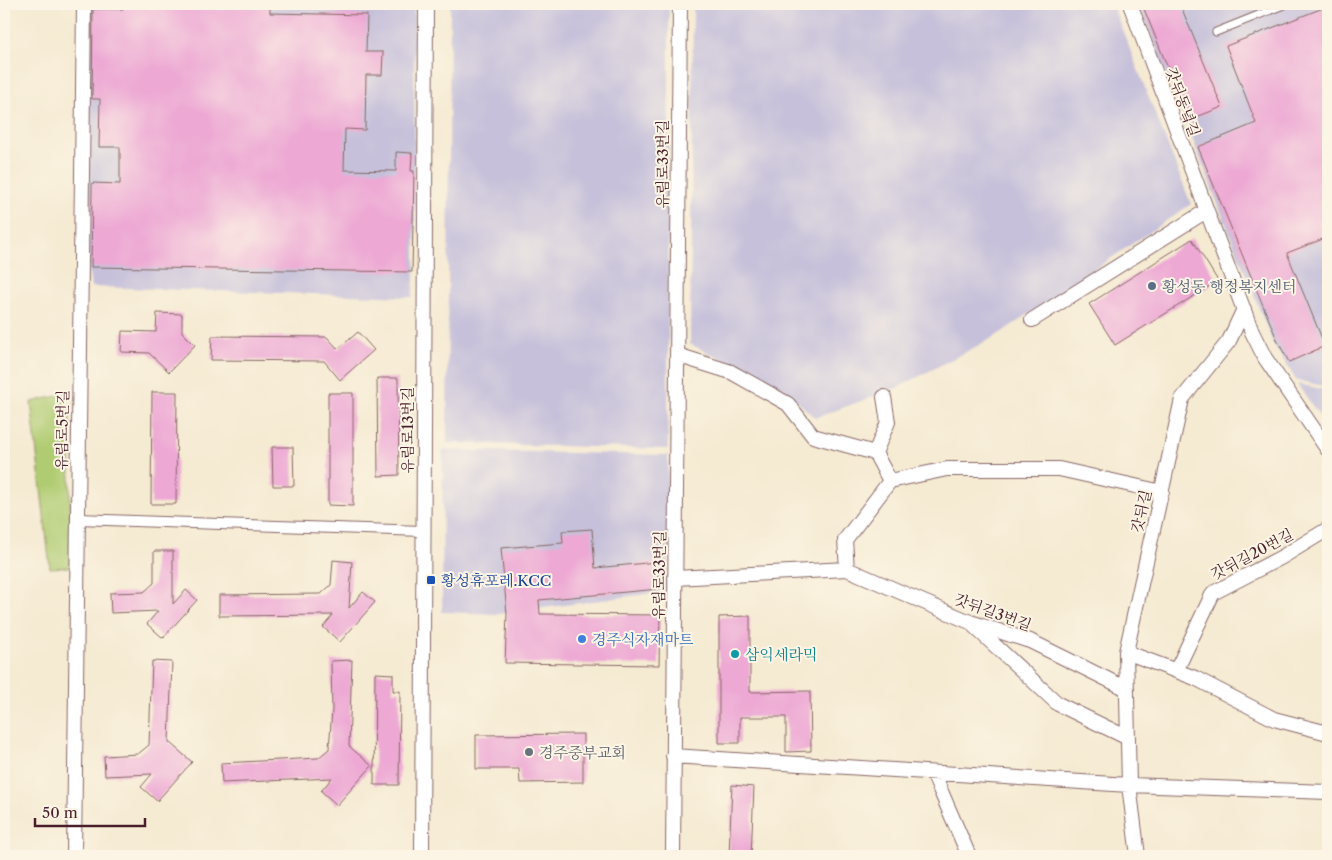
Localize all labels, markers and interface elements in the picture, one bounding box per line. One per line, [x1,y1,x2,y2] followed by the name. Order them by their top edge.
[1162,65,1204,139] street label: 갓뒤동녘길
[653,120,672,208] street label: 유림로33번길
[1162,277,1296,296] place label: 황성동 행정복지센터
[1146,280,1158,292] marker: 황성동 행정복지센터
[398,386,417,474] street label: 유림로13번길
[52,390,72,470] street label: 유림로5번길
[1127,488,1155,534] street label: 갓뒤길
[1208,524,1296,584] street label: 갓뒤길20번길
[649,530,669,620] street label: 유림로33번길
[441,571,551,590] place label: 황성휴포레.KCC
[425,574,437,586] marker: 황성휴포레.KCC
[952,589,1034,635] street label: 갓뒤길3번길
[592,630,694,649] place label: 경주식자재마트
[576,633,588,645] marker: 경주식자재마트
[745,645,817,664] place label: 삼익세라믹
[729,648,741,660] marker: 삼익세라믹
[539,743,626,762] place label: 경주중부교회
[523,746,535,758] marker: 경주중부교회
[35,795,145,827] scale bar
[42,803,78,822] text: 50 m

